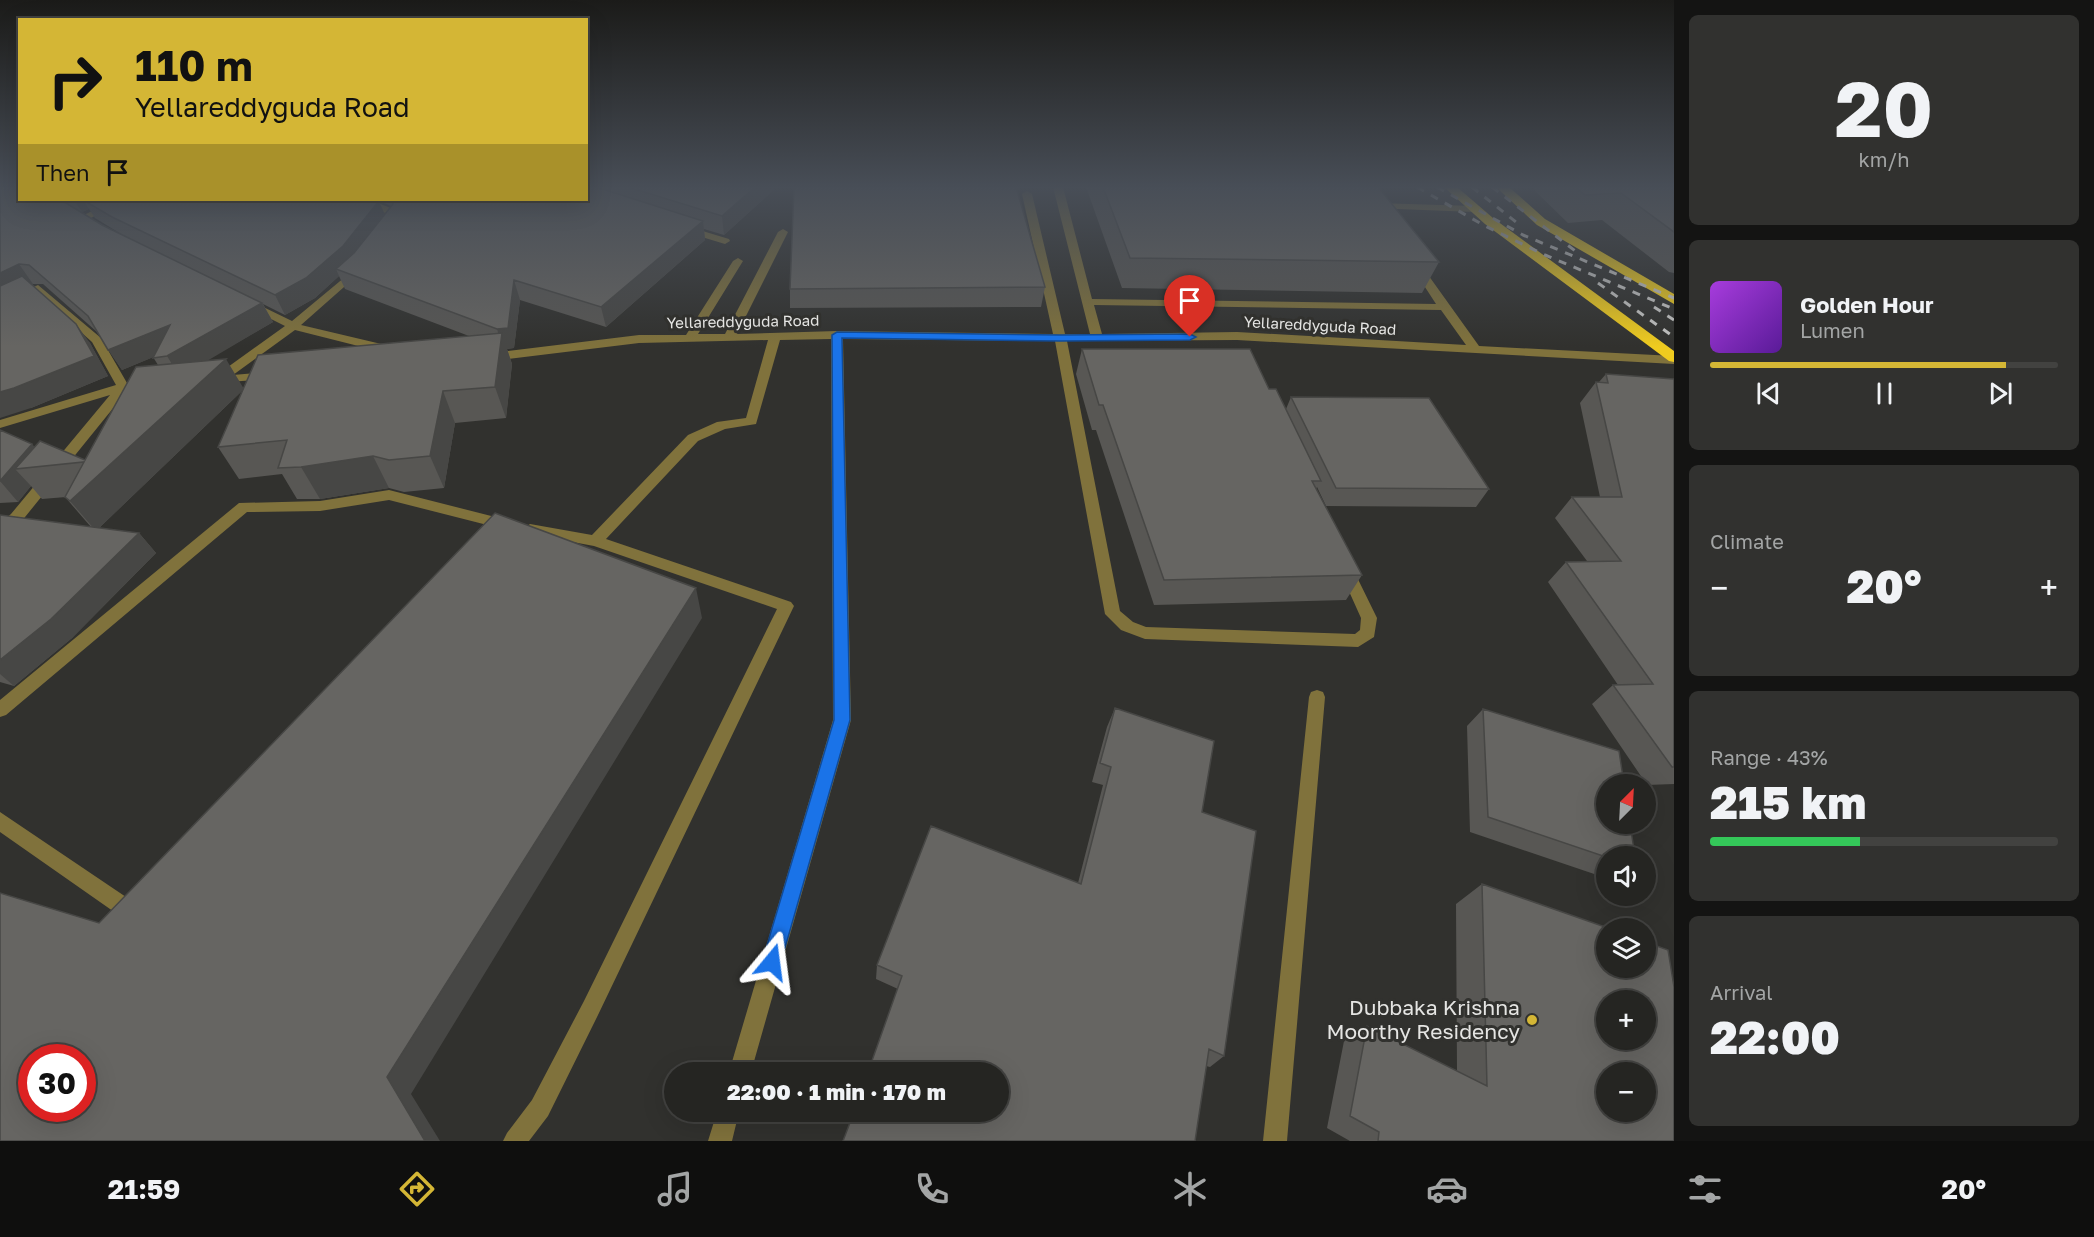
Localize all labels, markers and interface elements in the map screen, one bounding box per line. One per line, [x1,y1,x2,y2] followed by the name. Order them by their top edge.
[135,40,253,90] text: 110 m
[36,42,114,120] icon: right
[1835,61,1933,154] text: 20
[135,91,410,123] text: Yellareddyguda Road
[1859,147,1909,171] text: km/h
[101,156,134,189] icon: arrive
[36,159,89,186] text: Then
[1164,275,1215,337] pin
[1173,284,1206,317] icon: arrive
[1800,291,1934,318] text: Golden Hour
[667,311,819,331] street label: Yellareddyguda Road
[1243,312,1397,338] street label: Yellareddyguda Road
[1800,318,1865,342] text: Lumen
[1752,377,1785,410] icon: previous
[1868,377,1901,410] icon: pause
[1984,377,2017,410] icon: next
[1710,529,1784,553] text: Climate
[1846,559,1922,613] text: 20°
[1710,568,1728,607] text: −
[2040,568,2058,607] text: +
[1710,745,1828,769] text: Range · 43%
[1596,774,1656,834] north arrow
[1596,774,1656,1122] map controls
[1710,775,1866,829] text: 215 km
[1596,846,1656,906] button: sound
[1596,918,1656,978] button: layers
[740,930,804,994] position arrow
[1710,980,1773,1004] text: Arrival
[1596,990,1656,1050] button: +
[1326,994,1520,1044] place label: Dubbaka Krishna Moorthy Residency
[1710,1010,1840,1064] text: 22:00
[1525,1013,1539,1027] marker: Dubbaka Krishna Moorthy Residency
[18,1044,96,1122] speed limit sign: 30
[1596,1062,1656,1122] button: −
[727,1078,946,1105] text: 22:00 · 1 min · 170 m
[396,1168,438,1210] icon: directions
[654,1168,696,1210] icon: music
[911,1168,953,1210] icon: phone
[1169,1168,1211,1210] icon: climate
[1426,1168,1468,1210] icon: car
[1684,1168,1726,1210] icon: filters
[108,1173,180,1205] text: 21:59
[1942,1173,1986,1205] text: 20°

